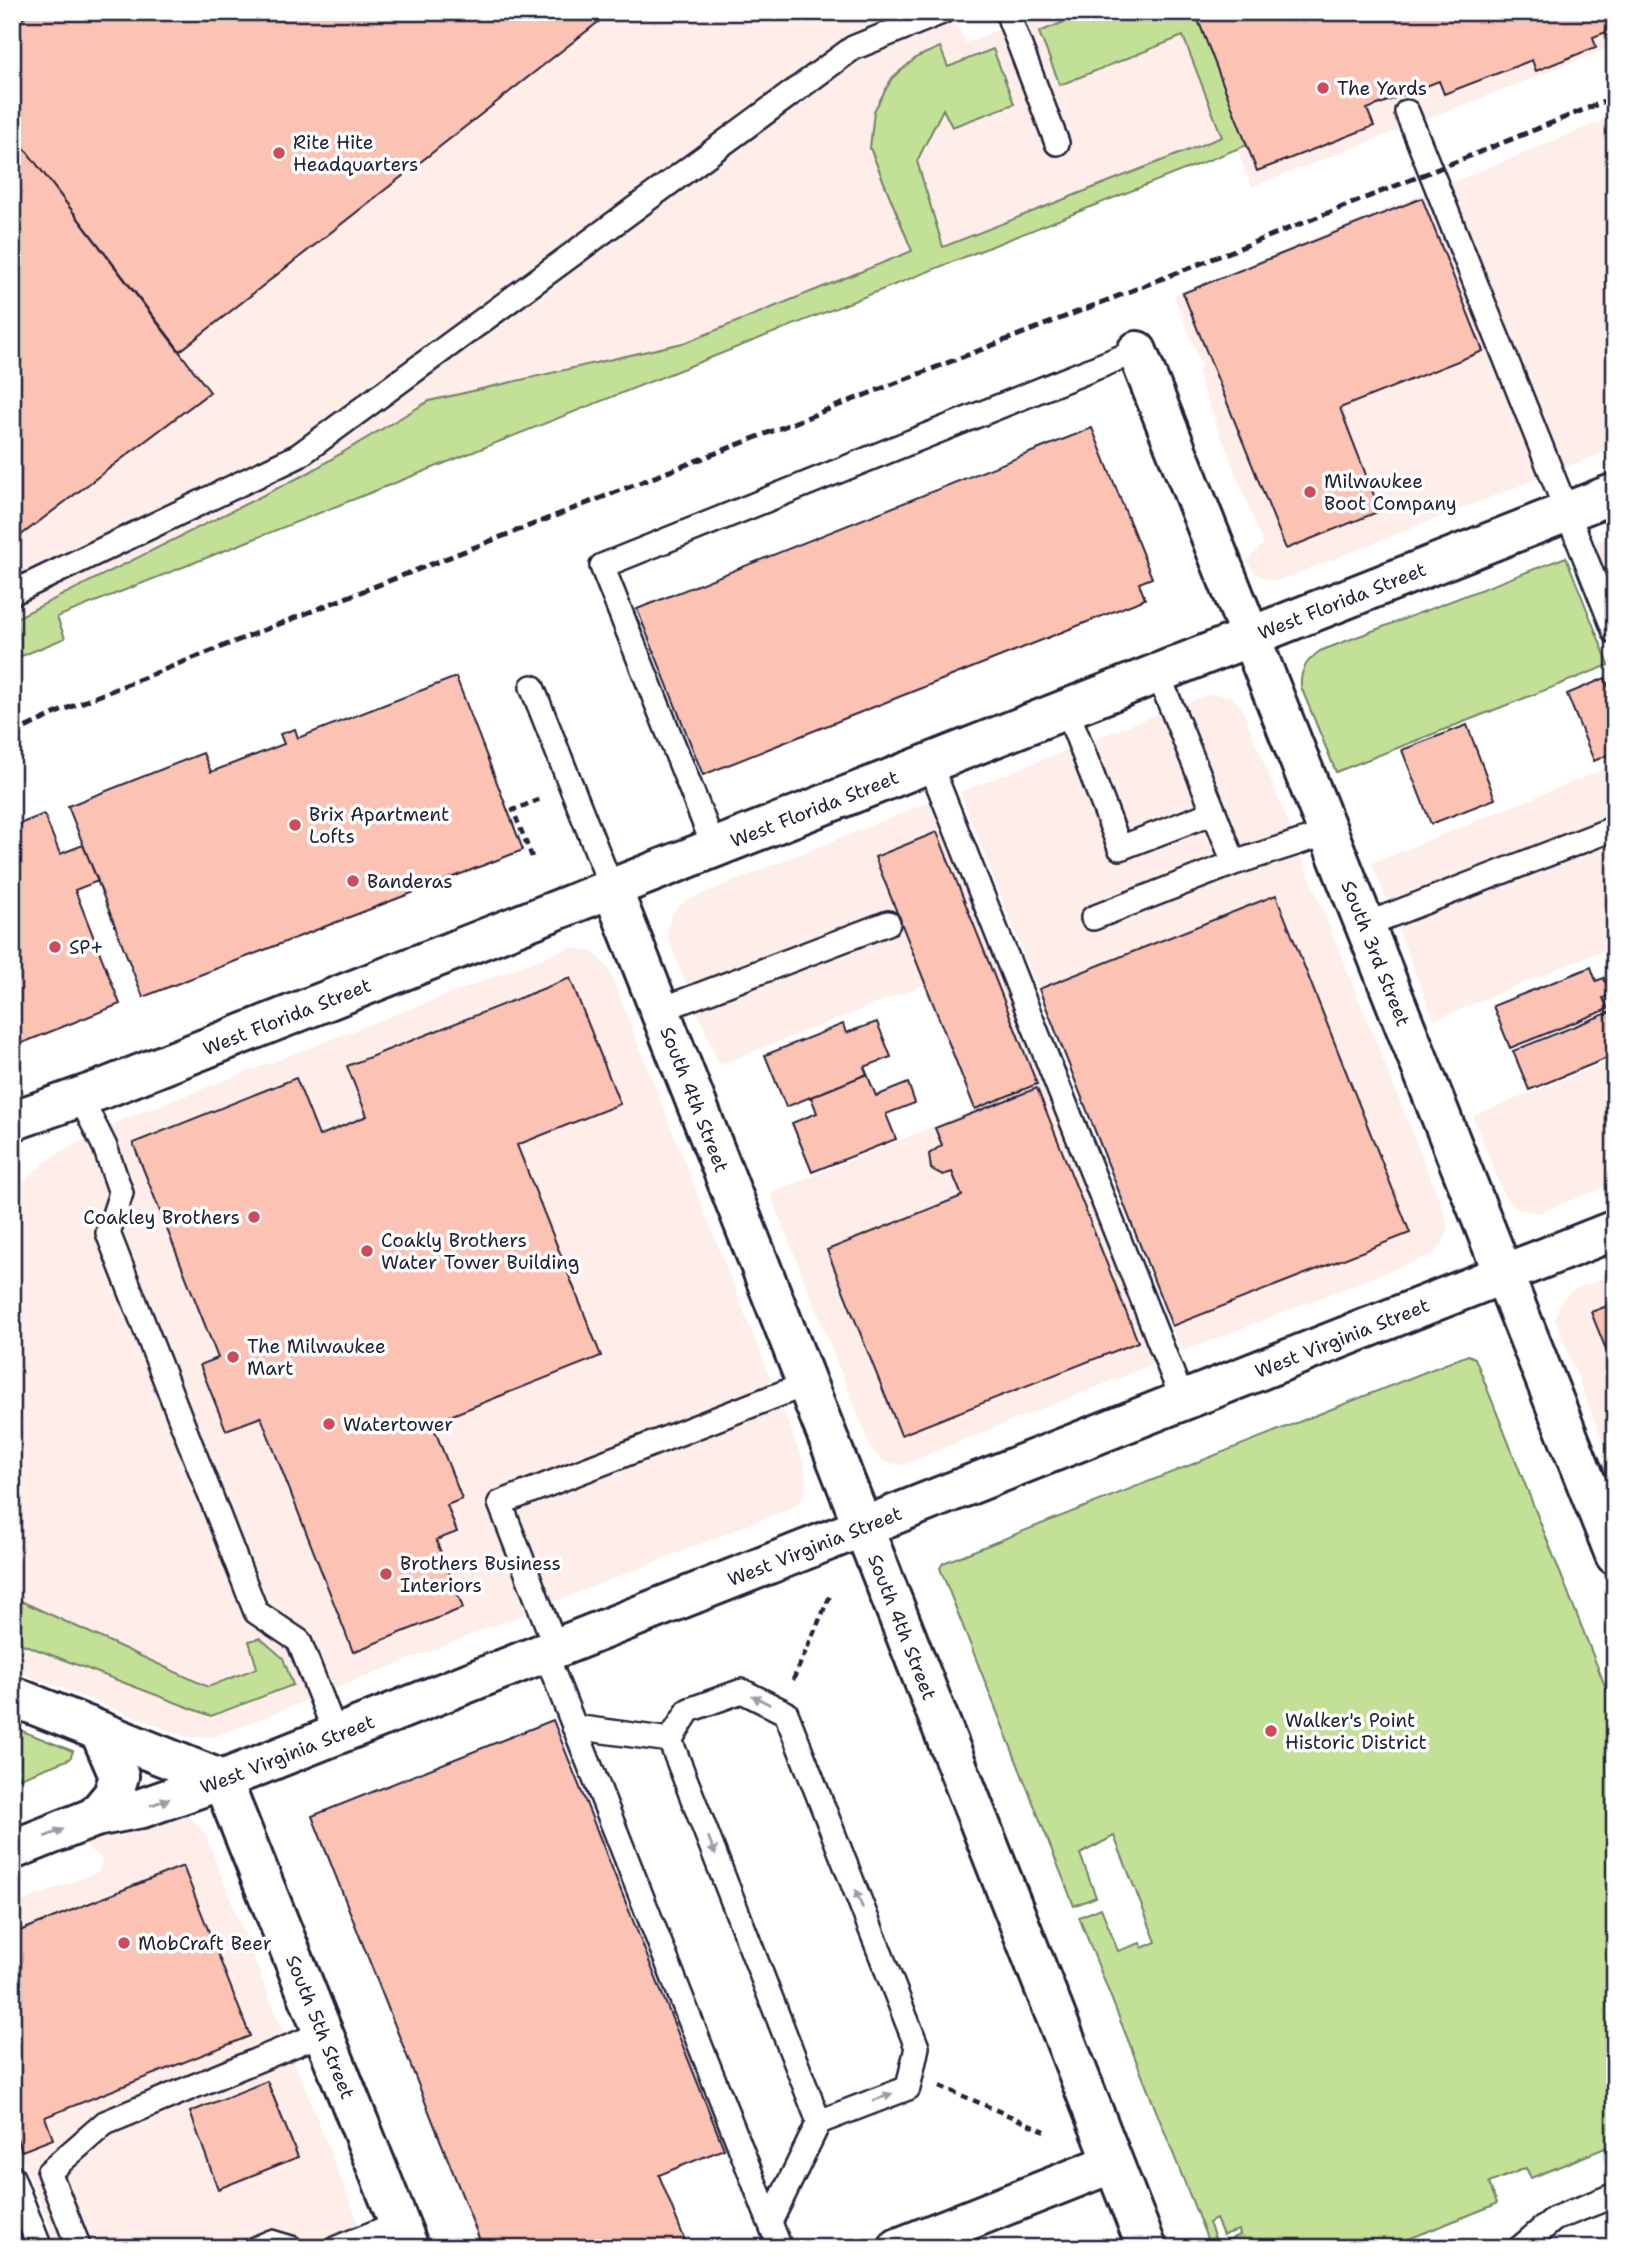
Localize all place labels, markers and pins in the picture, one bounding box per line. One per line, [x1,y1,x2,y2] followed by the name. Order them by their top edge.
[1337,76,1427,101] place label: The Yards
[1315,80,1331,96] marker: The Yards
[293,130,419,177] place label: Rite Hite Headquarters
[271,145,287,161] marker: Rite Hite Headquarters
[1324,469,1457,516] place label: Milwaukee Boot Company
[1302,484,1318,500] marker: Milwaukee Boot Company
[309,802,449,849] place label: Brix Apartment Lofts
[287,817,303,833] marker: Brix Apartment Lofts
[367,869,453,894] place label: Banderas
[345,873,361,889] marker: Banderas
[69,935,104,960] place label: SP+
[47,939,63,955] marker: SP+
[83,1205,240,1230] place label: Coakley Brothers
[246,1209,262,1225] marker: Coakley Brothers
[381,1228,579,1275] place label: Coakly Brothers Water Tower Building
[359,1243,375,1259] marker: Coakly Brothers Water Tower Building
[247,1334,386,1381] place label: The Milwaukee Mart
[225,1349,241,1365] marker: The Milwaukee Mart
[343,1412,453,1437] place label: Watertower
[321,1416,337,1432] marker: Watertower
[400,1551,561,1598] place label: Brothers Business Interiors
[378,1566,394,1582] marker: Brothers Business Interiors
[1285,1708,1427,1755] place label: Walker's Point Historic District
[1263,1723,1279,1739] marker: Walker's Point Historic District
[138,1931,272,1956] place label: MobCraft Beer
[116,1935,132,1951] marker: MobCraft Beer

